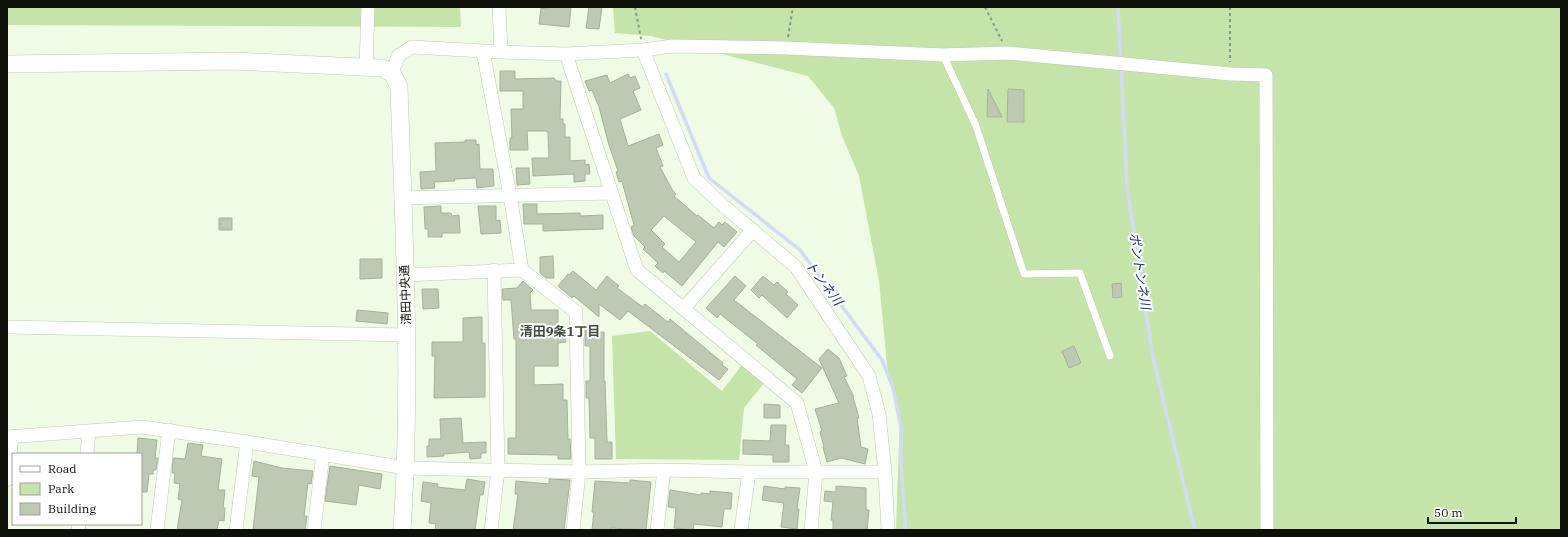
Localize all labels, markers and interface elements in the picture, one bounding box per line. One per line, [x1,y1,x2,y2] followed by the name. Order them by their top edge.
[1126,231,1155,313] water label: ポントンネ川
[802,257,848,310] water label: トンネ川
[396,265,414,325] street label: 清田中央通
[520,323,600,340] district label: 清田9条1丁目
[12,453,142,525] legend
[48,461,77,476] text: Road
[48,481,74,496] text: Park
[1428,499,1516,525] scale bar
[48,501,96,516] text: Building
[1434,505,1463,520] text: 50 m

